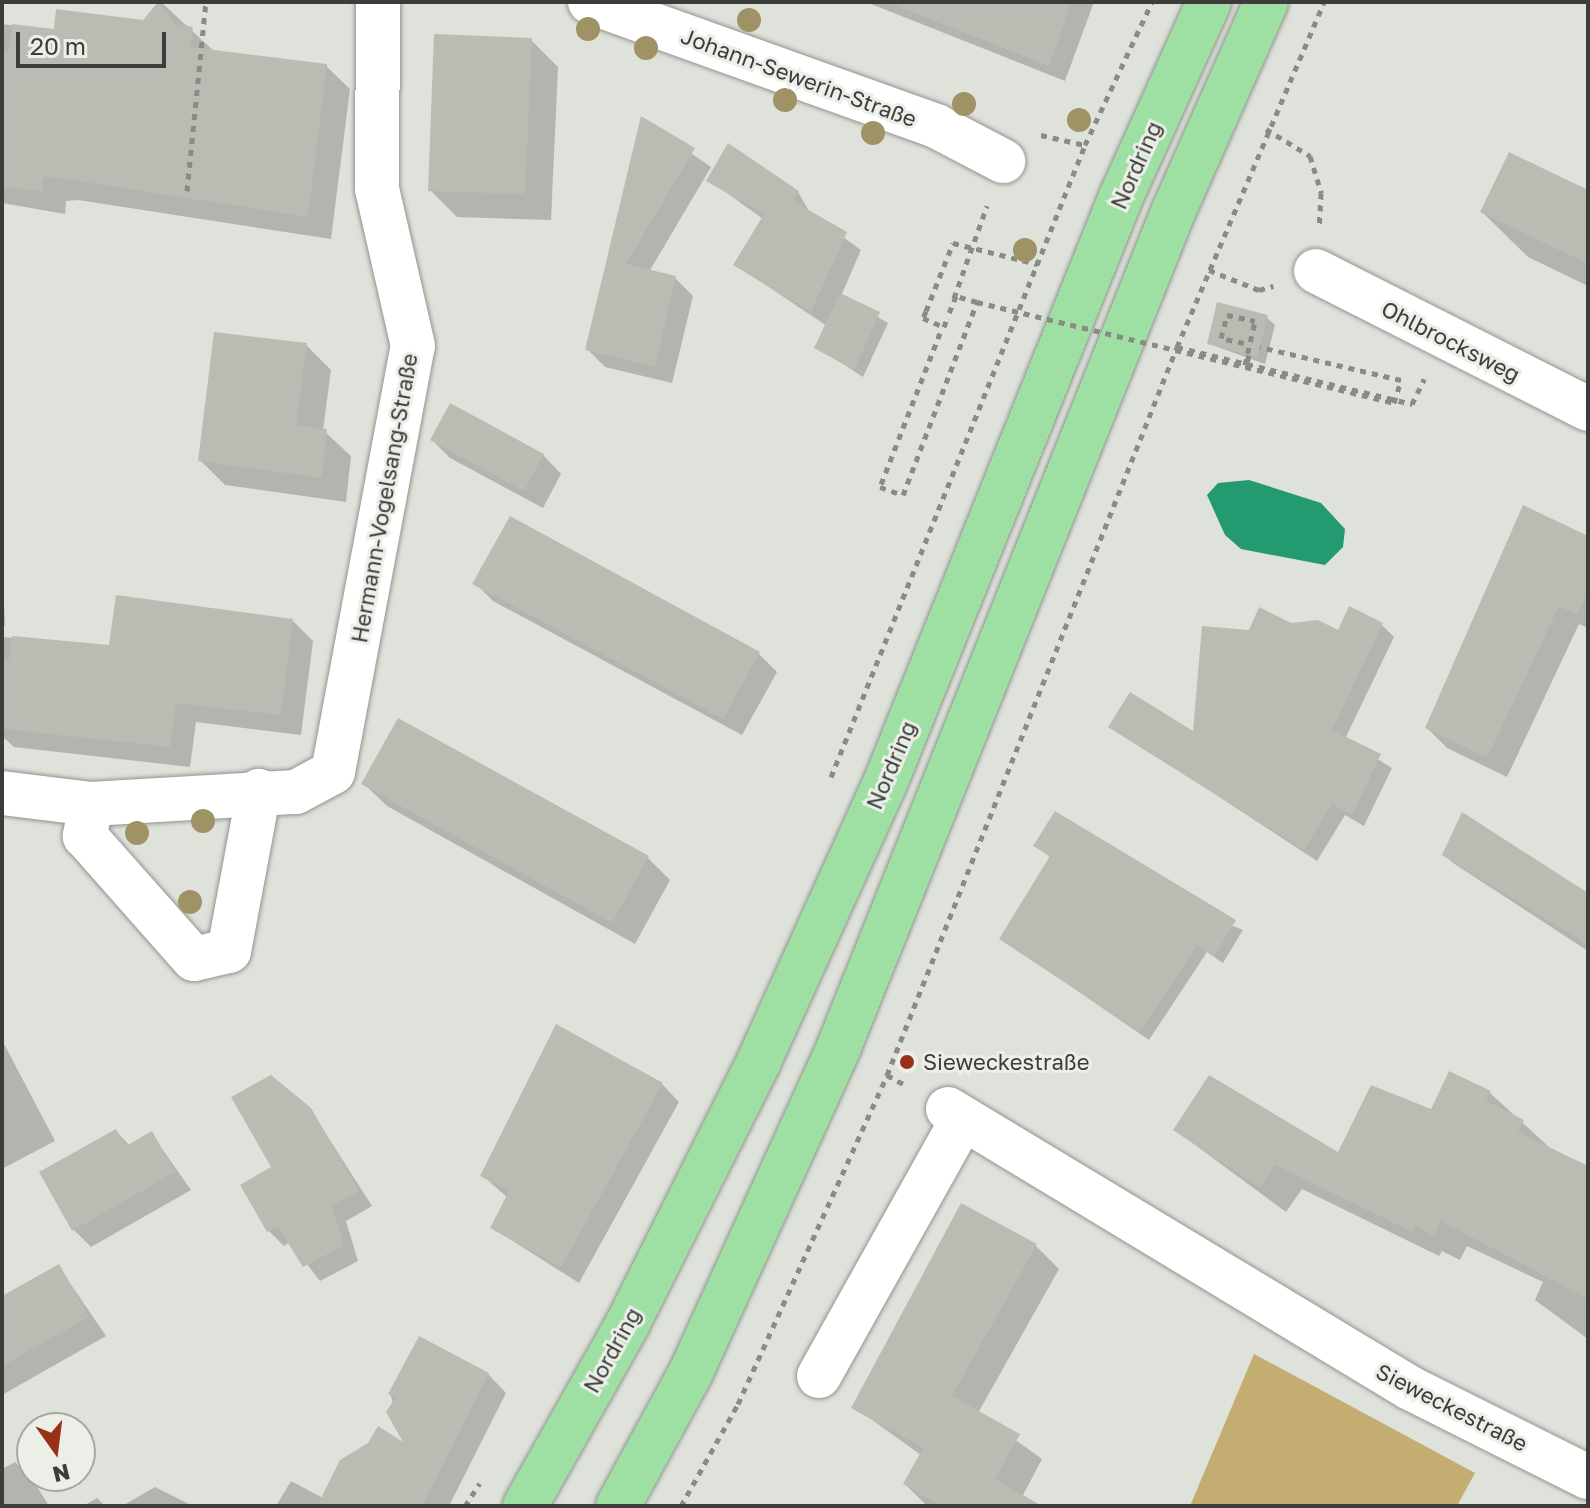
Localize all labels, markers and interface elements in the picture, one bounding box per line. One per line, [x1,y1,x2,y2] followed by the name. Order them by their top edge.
[20,16,170,66] scale bar
[678,22,920,132] street label: Johann-Sewerin-Straße
[30,31,86,60] text: 20 m
[1105,117,1167,213] street label: Nordring
[1377,295,1525,387] street label: Ohlbrocksweg
[346,351,422,645] street label: Hermann-Vogelsang-Straße
[861,717,921,813] street label: Nordring
[923,1049,1089,1075] place label: Sieweckestraße
[898,1053,916,1071] marker: Sieweckestraße
[578,1303,646,1397] street label: Nordring
[1372,1357,1532,1457] street label: Sieweckestraße
[16,1412,96,1492] north arrow
[50,1459,73,1489] text: N

